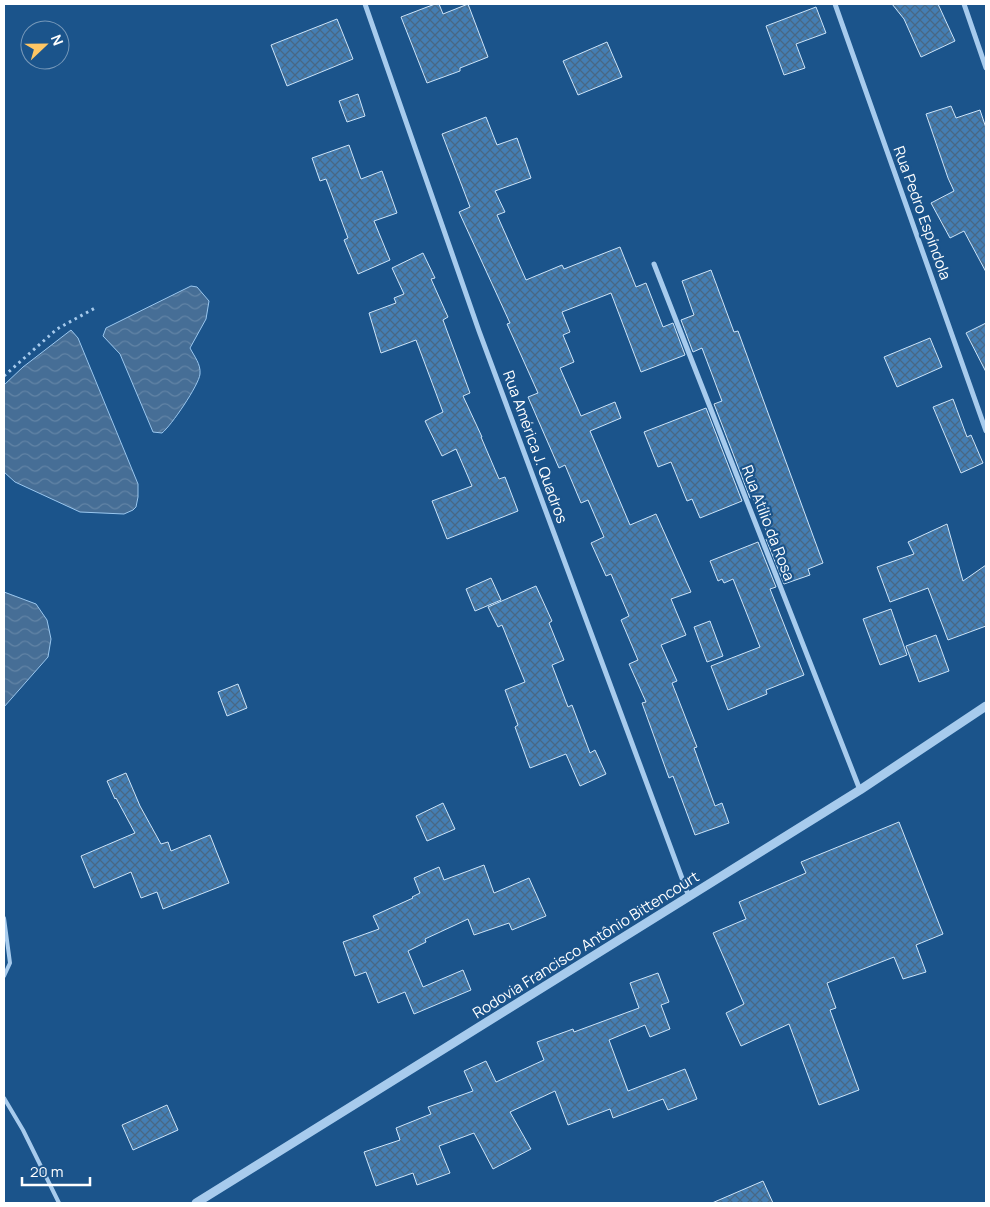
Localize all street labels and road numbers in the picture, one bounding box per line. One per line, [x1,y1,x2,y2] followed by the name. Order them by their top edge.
[889,143,956,283] street label: Rua Pedro Espíndola
[498,368,573,526] street label: Rua América J. Quadros
[737,462,800,584] street label: Rua Atílio da Rosa
[469,866,703,1023] street label: Rodovia Francisco Antônio Bittencourt

